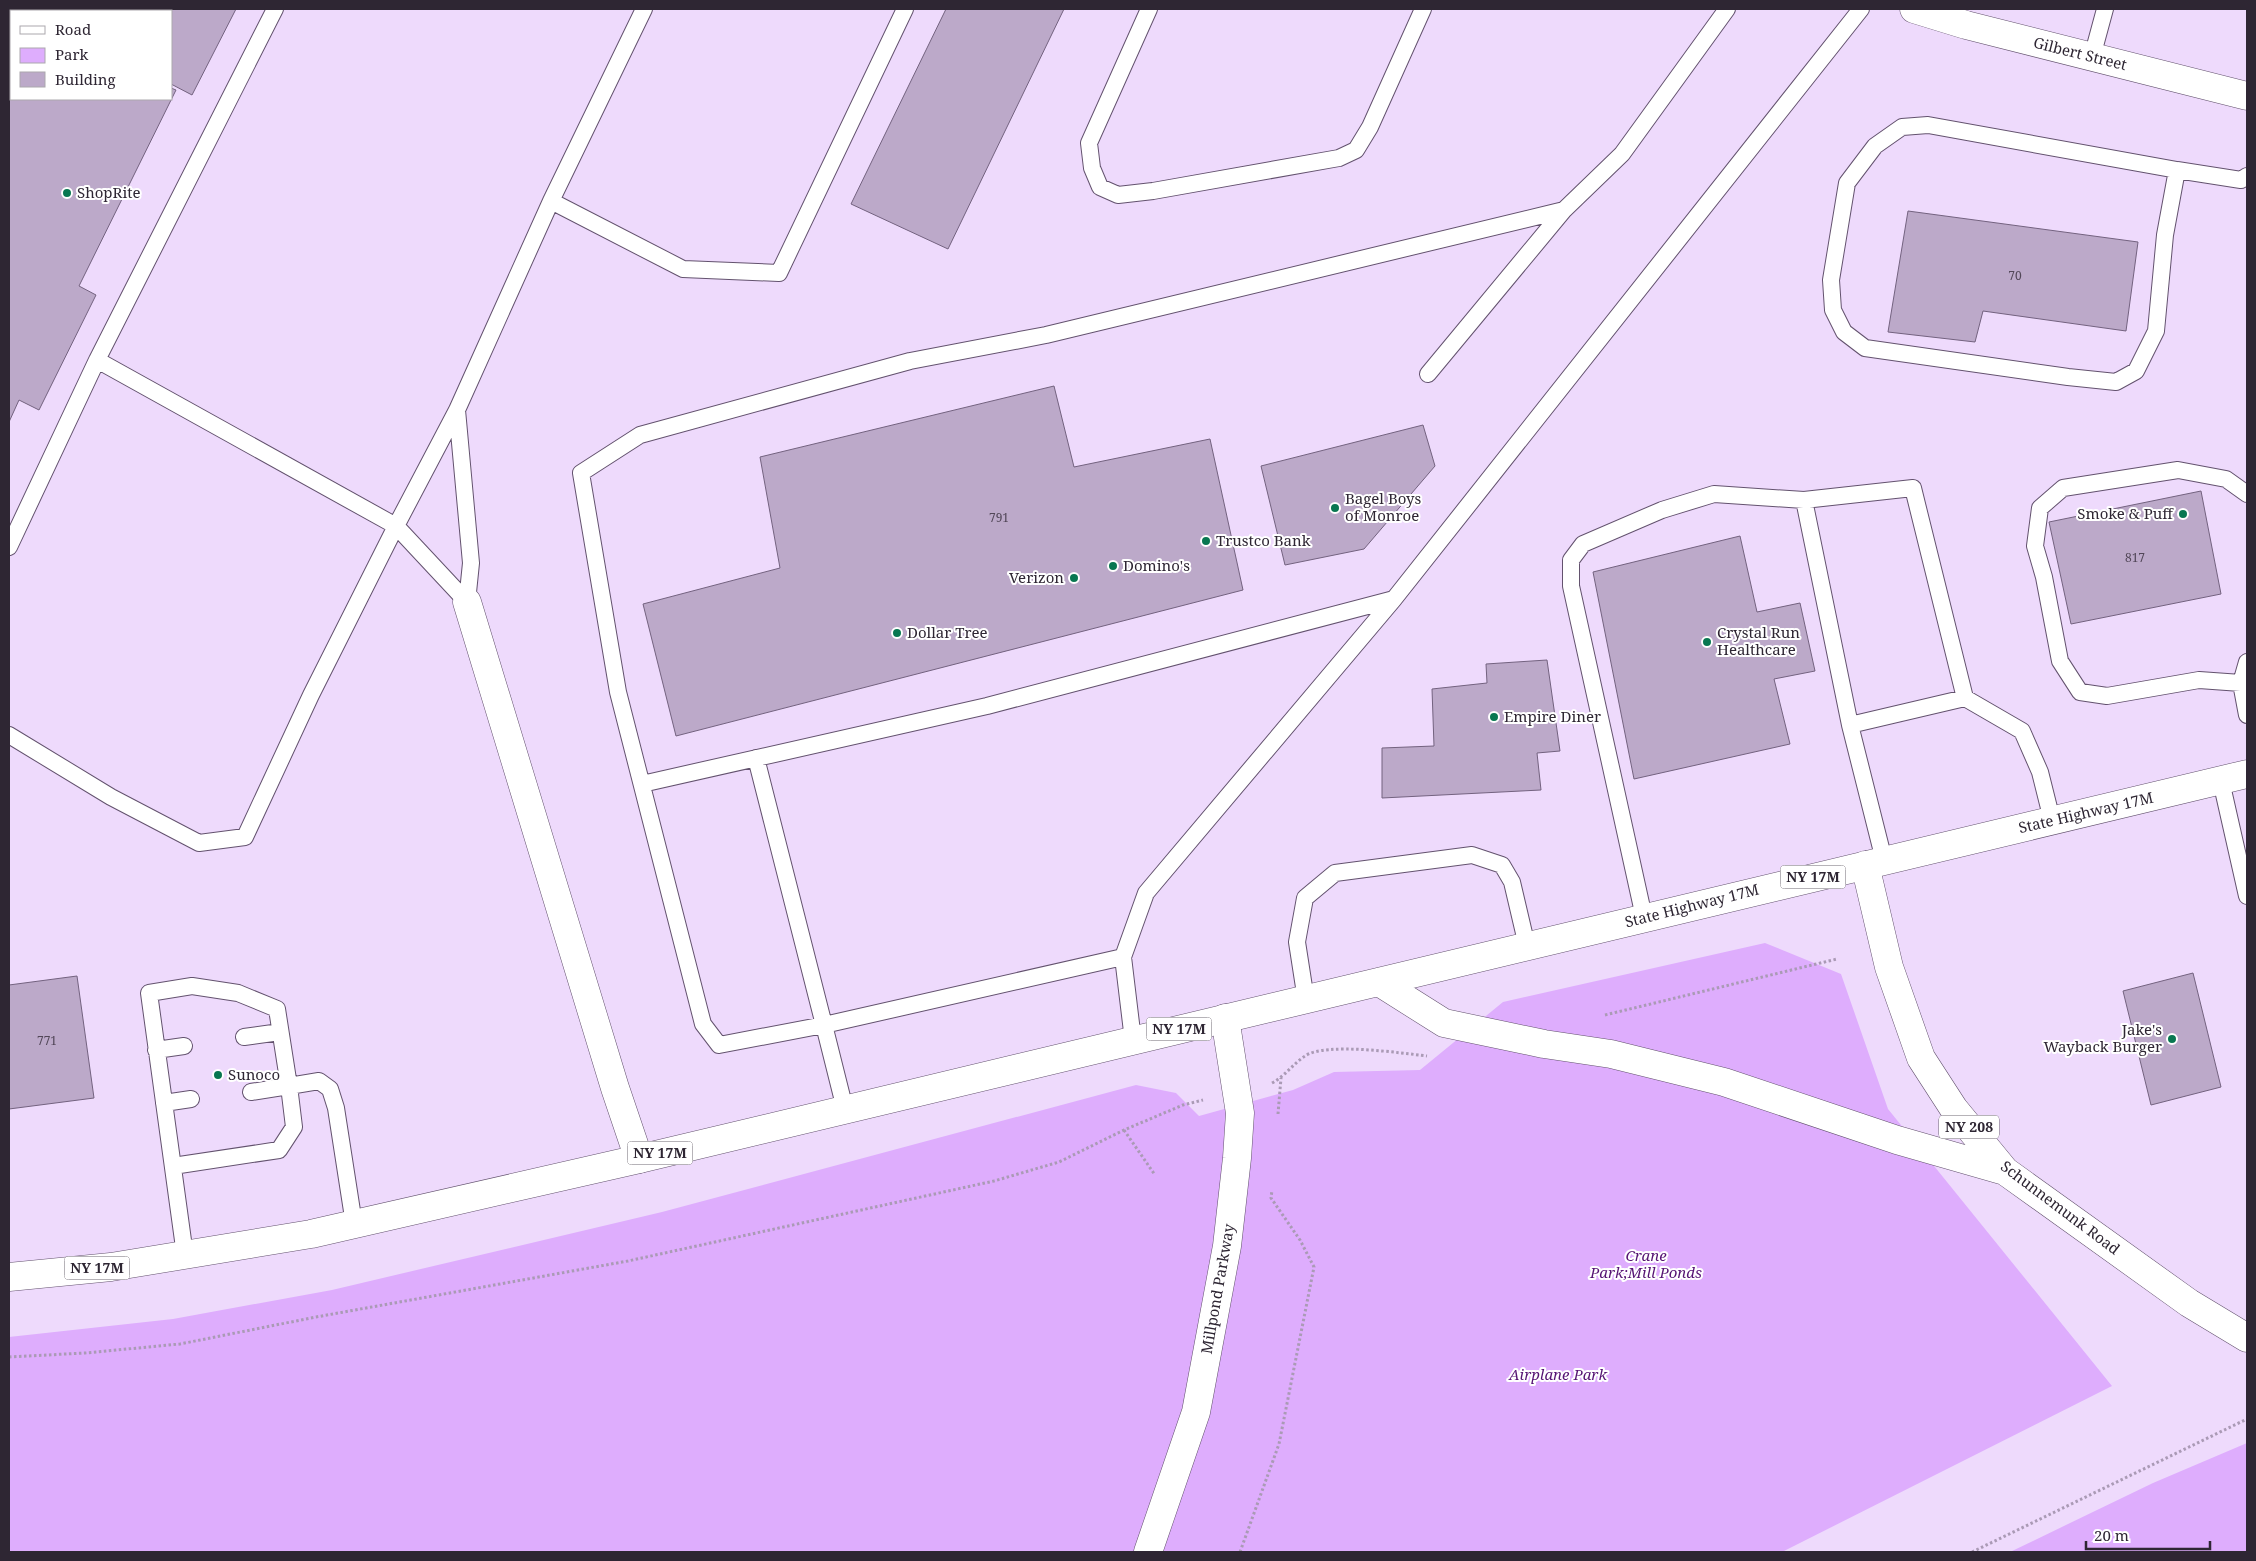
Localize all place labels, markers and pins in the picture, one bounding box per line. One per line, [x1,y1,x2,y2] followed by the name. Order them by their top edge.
[77,182,141,202] place label: ShopRite
[61,187,73,199] marker: ShopRite
[1345,488,1422,525] place label: Bagel Boys of Monroe
[1329,502,1341,514] marker: Bagel Boys of Monroe
[2077,503,2174,523] place label: Smoke & Puff
[2177,508,2189,520] marker: Smoke & Puff
[1216,530,1311,550] place label: Trustco Bank
[1200,535,1212,547] marker: Trustco Bank
[1123,555,1190,575] place label: Domino's
[1107,560,1119,572] marker: Domino's
[1009,567,1064,587] place label: Verizon
[1068,572,1080,584] marker: Verizon
[907,622,988,642] place label: Dollar Tree
[1717,622,1800,659] place label: Crystal Run Healthcare
[891,627,903,639] marker: Dollar Tree
[1701,636,1713,648] marker: Crystal Run Healthcare
[1504,706,1601,726] place label: Empire Diner
[1488,711,1500,723] marker: Empire Diner
[2043,1019,2162,1056] place label: Jake's Wayback Burger
[2166,1033,2178,1045] marker: Jake's Wayback Burger
[228,1064,280,1084] place label: Sunoco
[212,1069,224,1081] marker: Sunoco

